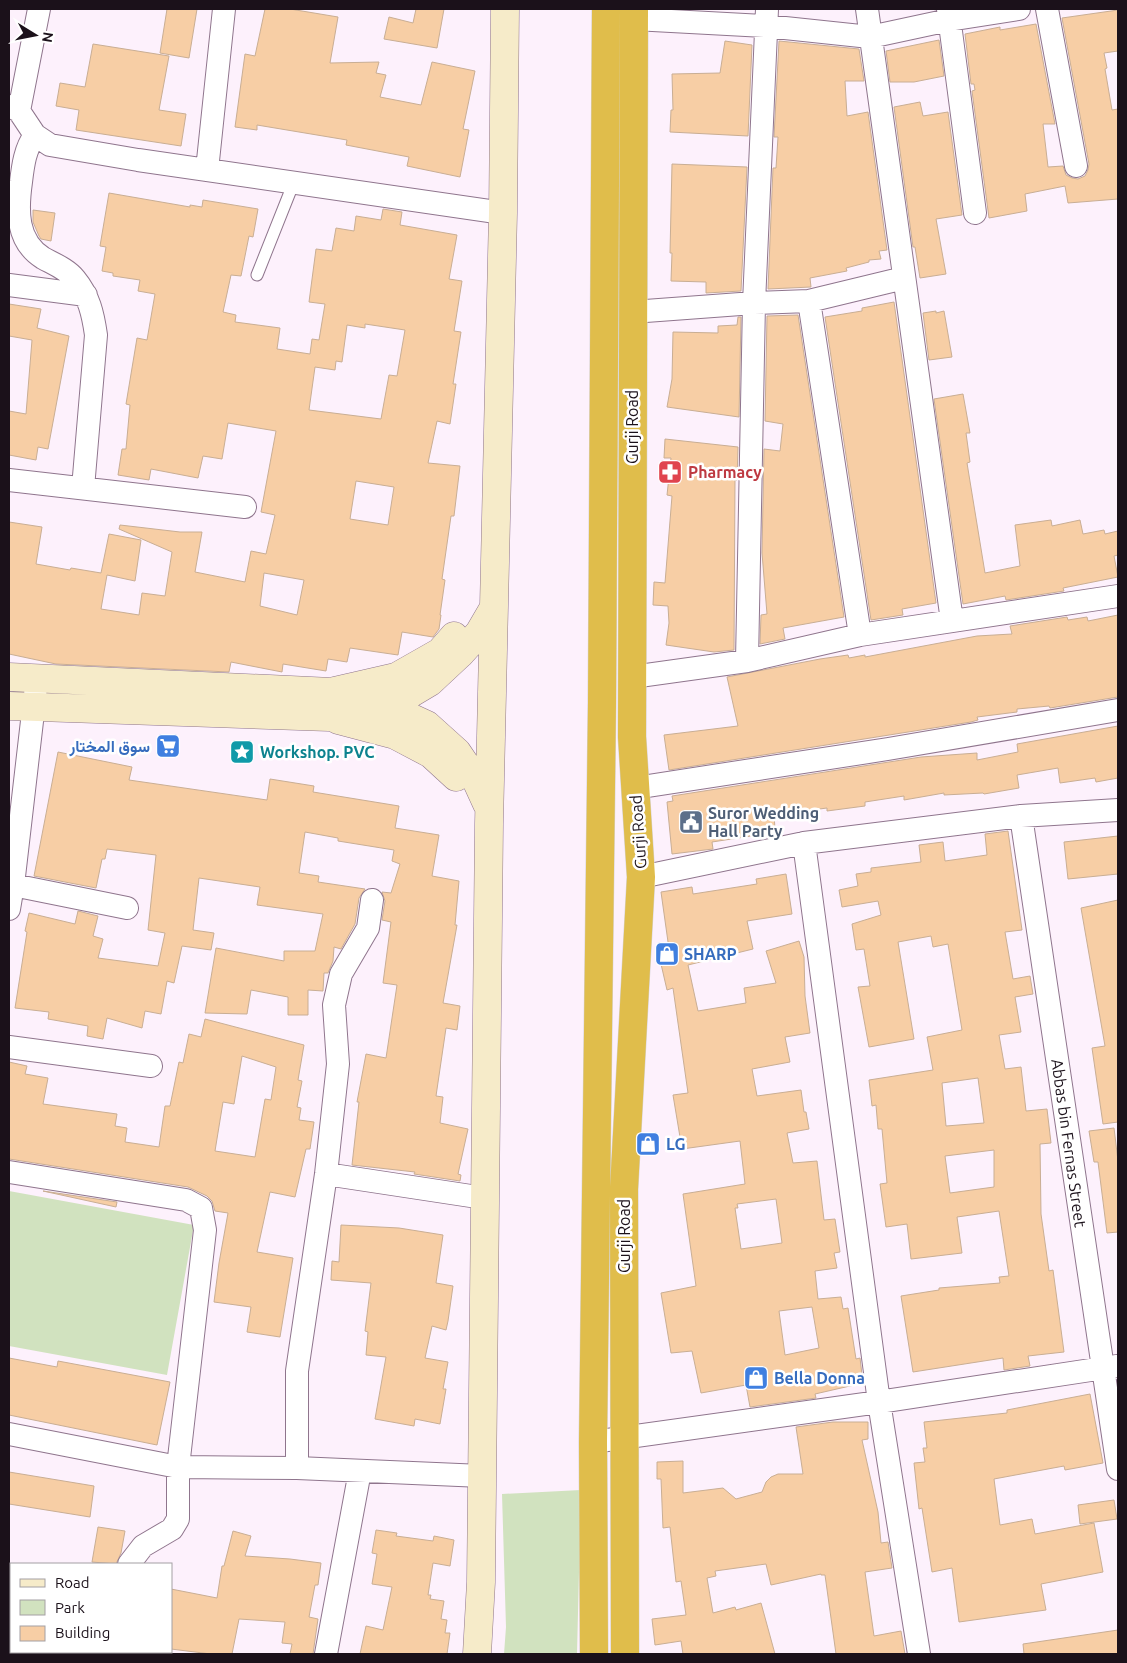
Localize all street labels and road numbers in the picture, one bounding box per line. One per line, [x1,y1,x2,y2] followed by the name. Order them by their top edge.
[623,390,641,464] street label: Gurji Road
[626,794,650,870] street label: Gurji Road
[1048,1058,1090,1229] street label: Abbas bin Fernas Street
[615,1199,633,1273] street label: Gurji Road

